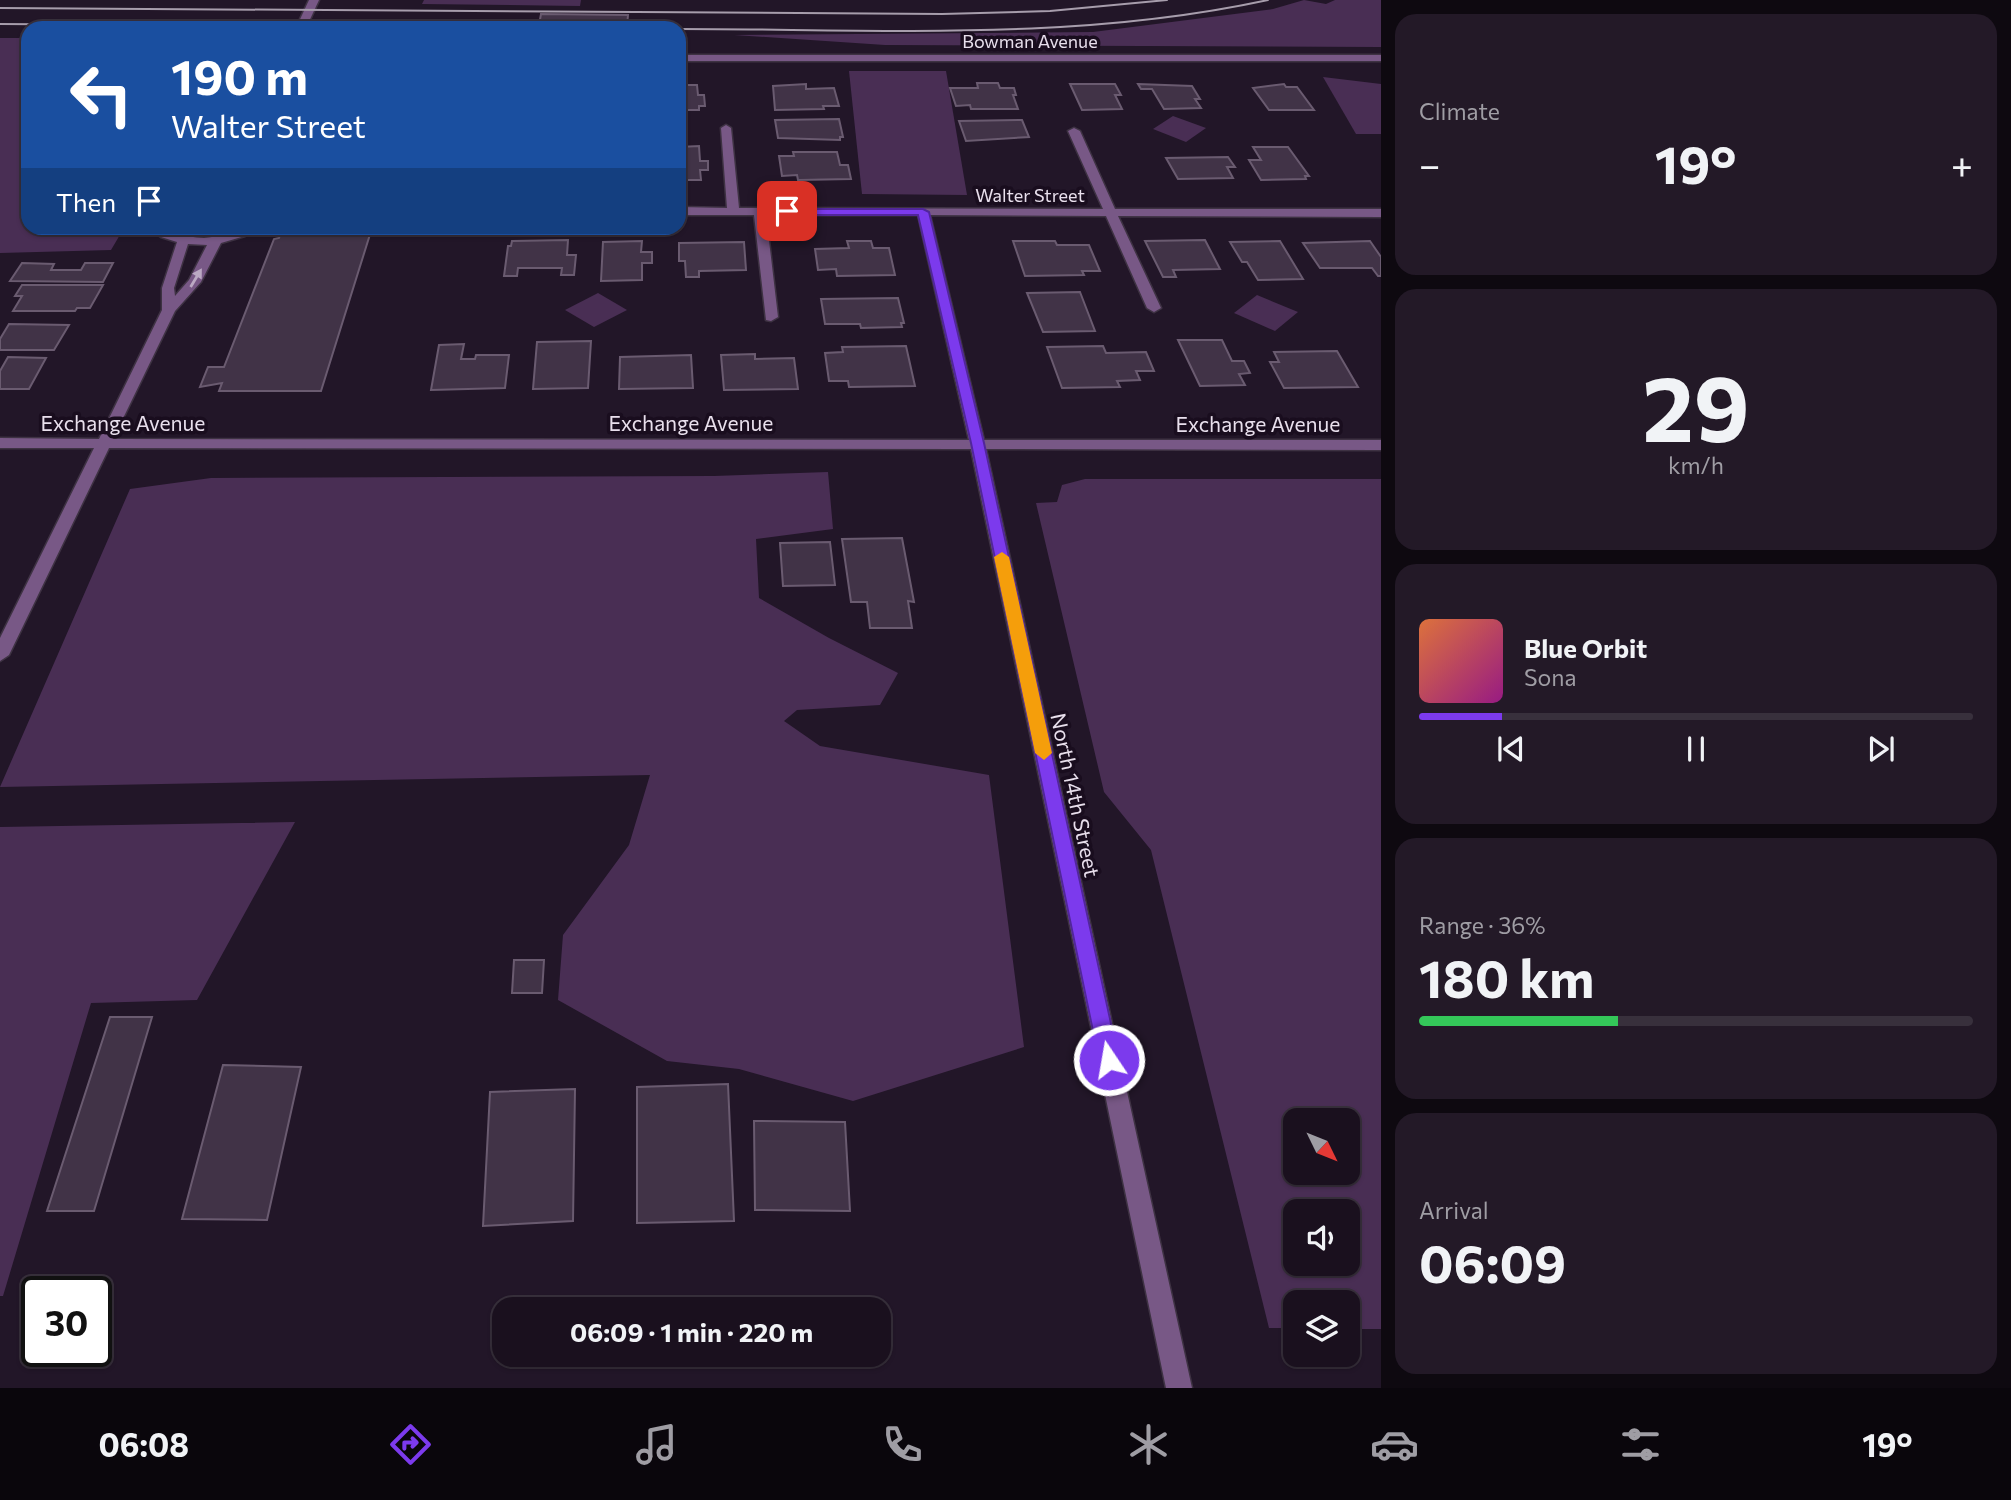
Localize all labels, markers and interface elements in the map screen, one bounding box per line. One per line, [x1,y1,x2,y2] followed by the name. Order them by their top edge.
[962,30,1098,52] street label: Bowman Avenue
[171,45,308,105] text: 190 m
[56,49,147,140] icon: left
[1419,97,1500,125] text: Climate
[171,105,366,145] text: Walter Street
[1655,131,1736,195] text: 19°
[1419,140,1441,187] text: −
[1951,140,1973,187] text: +
[757,181,817,241] pin
[130,182,168,220] icon: arrive
[975,184,1085,206] street label: Walter Street
[56,186,116,217] text: Then
[768,192,806,230] icon: arrive
[190,268,203,287] one-way arrow
[1642,349,1750,461] text: 29
[41,410,205,435] street label: Exchange Avenue
[609,410,773,435] street label: Exchange Avenue
[1176,411,1340,436] street label: Exchange Avenue
[1668,451,1724,479] text: km/h
[1524,632,1647,663] text: Blue Orbit
[1524,663,1576,691] text: Sona
[1046,711,1106,879] street label: North 14th Street
[1492,730,1530,768] icon: previous
[1677,730,1715,768] icon: pause
[1862,730,1900,768] icon: next
[1419,911,1546,939] text: Range · 36%
[1419,945,1594,1009] text: 180 km
[1072,1023,1146,1097] position arrow
[1283,1108,1360,1185] north arrow
[1283,1108,1360,1367] map controls
[1419,1196,1489,1224] text: Arrival
[1283,1199,1360,1276] button: sound
[1419,1230,1566,1294] text: 06:09
[21,1276,112,1367] speed limit sign: 30
[1283,1290,1360,1367] button: layers
[570,1316,813,1347] text: 06:09 · 1 min · 220 m
[386,1420,435,1469] icon: directions
[632,1420,681,1469] icon: music
[878,1420,927,1469] icon: phone
[1124,1420,1173,1469] icon: climate
[1370,1420,1419,1469] icon: car
[1616,1420,1665,1469] icon: filters
[99,1424,189,1464] text: 06:08
[1862,1424,1912,1464] text: 19°

